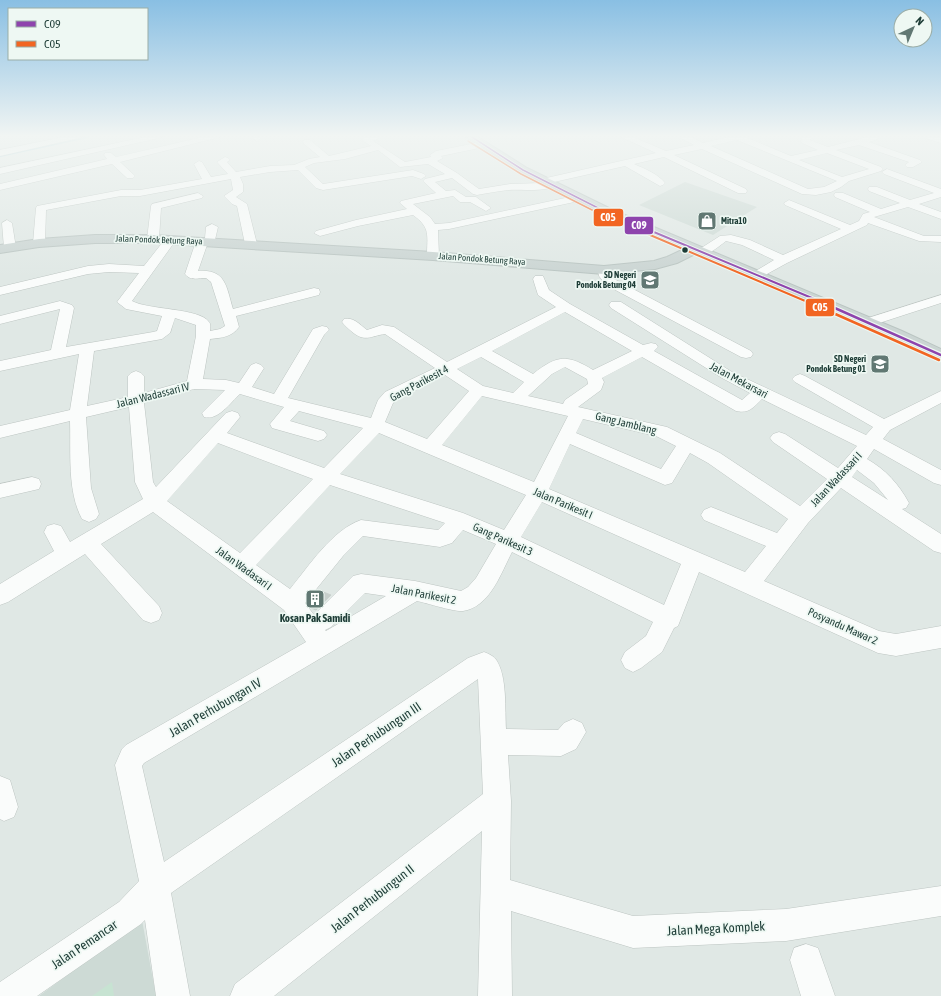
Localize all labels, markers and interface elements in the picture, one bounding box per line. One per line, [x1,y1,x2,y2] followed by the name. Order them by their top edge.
[8,8,148,60] legend
[893,8,933,48] north arrow
[913,14,926,27] text: N
[44,17,61,31] text: C09
[44,37,61,51] text: C05
[593,208,624,227] line badge: C05
[696,210,718,232] shop icon: Mitra10
[600,211,616,223] text: C05
[624,216,654,235] line badge: C09
[721,216,747,226] place label: Mitra10
[631,219,647,231] text: C09
[115,233,203,247] street label: Jalan Pondok Betung Raya
[680,245,690,255] unlabelled marker
[438,251,526,267] street label: Jalan Pondok Betung Raya
[639,269,661,291] school or university icon: SD Negeri Pondok Betung 04
[576,270,636,290] place label: SD Negeri Pondok Betung 04
[805,298,835,317] line badge: C05
[812,301,828,313] text: C05
[869,353,891,375] school or university icon: SD Negeri Pondok Betung 01
[806,354,866,374] place label: SD Negeri Pondok Betung 01
[708,360,770,400] street label: Jalan Mekarsari
[388,363,450,403] street label: Gang Parikesit 4
[115,380,191,410] street label: Jalan Wadassari IV
[594,410,658,436] street label: Gang Jamblang
[808,449,864,509] street label: Jalan Wadassari I
[532,485,594,521] street label: Jalan Parikesit I
[471,520,535,558] street label: Gang Parikesit 3
[214,544,274,592] street label: Jalan Wadasari I
[391,582,457,606] street label: Jalan Parikesit 2
[304,588,326,610] building icon: Kosan Pak Samidi
[806,605,880,647] street label: Posyandu Mawar 2
[280,612,351,624] place label: Kosan Pak Samidi
[166,675,265,740] street label: Jalan Perhubungan IV
[329,699,424,770] street label: Jalan Perhubungun III
[328,861,417,936] street label: Jalan Perhubungun II
[48,917,120,972] street label: Jalan Pemancar
[667,918,766,939] street label: Jalan Mega Komplek

